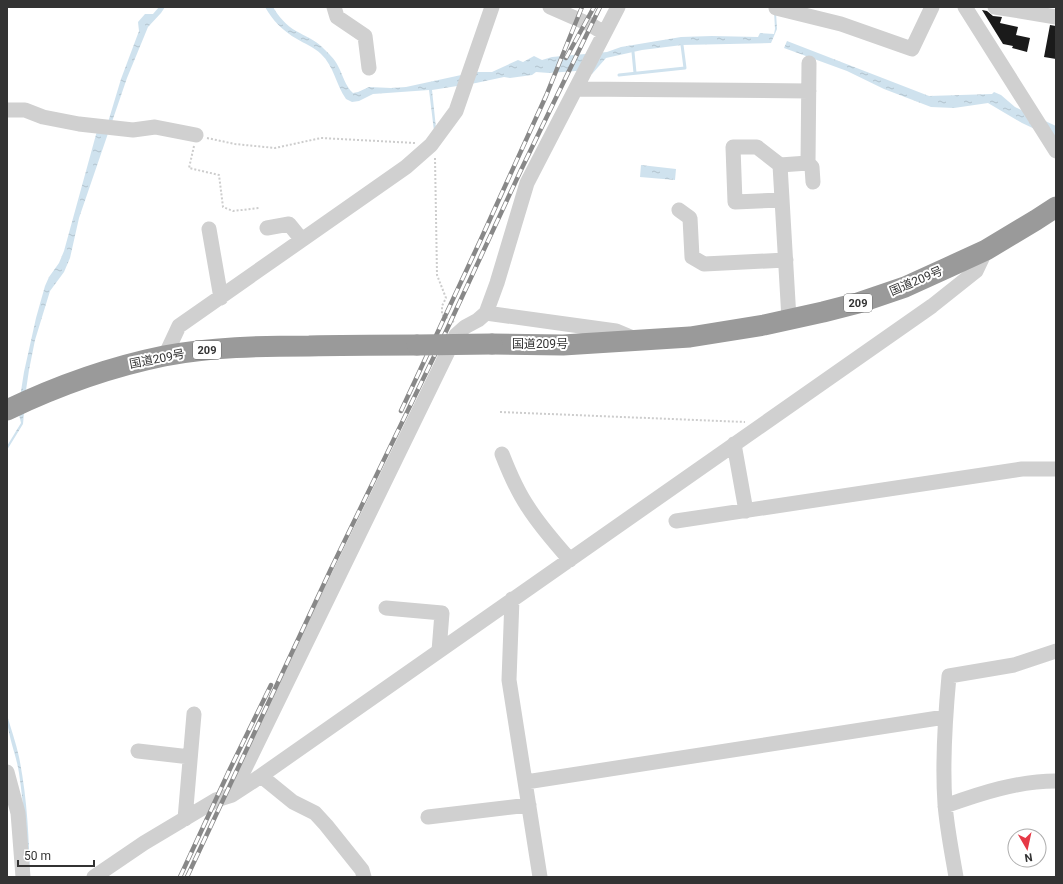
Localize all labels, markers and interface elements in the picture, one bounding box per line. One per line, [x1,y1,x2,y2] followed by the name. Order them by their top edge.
[887,264,945,298] street label: 国道209号
[844,294,872,312] road number: 209
[512,337,568,351] street label: 国道209号
[193,341,221,359] road number: 209
[128,347,186,371] street label: 国道209号
[1007,828,1047,868] north arrow
[18,842,94,868] scale bar
[24,849,51,863] text: 50 m
[1023,850,1033,864] text: N

